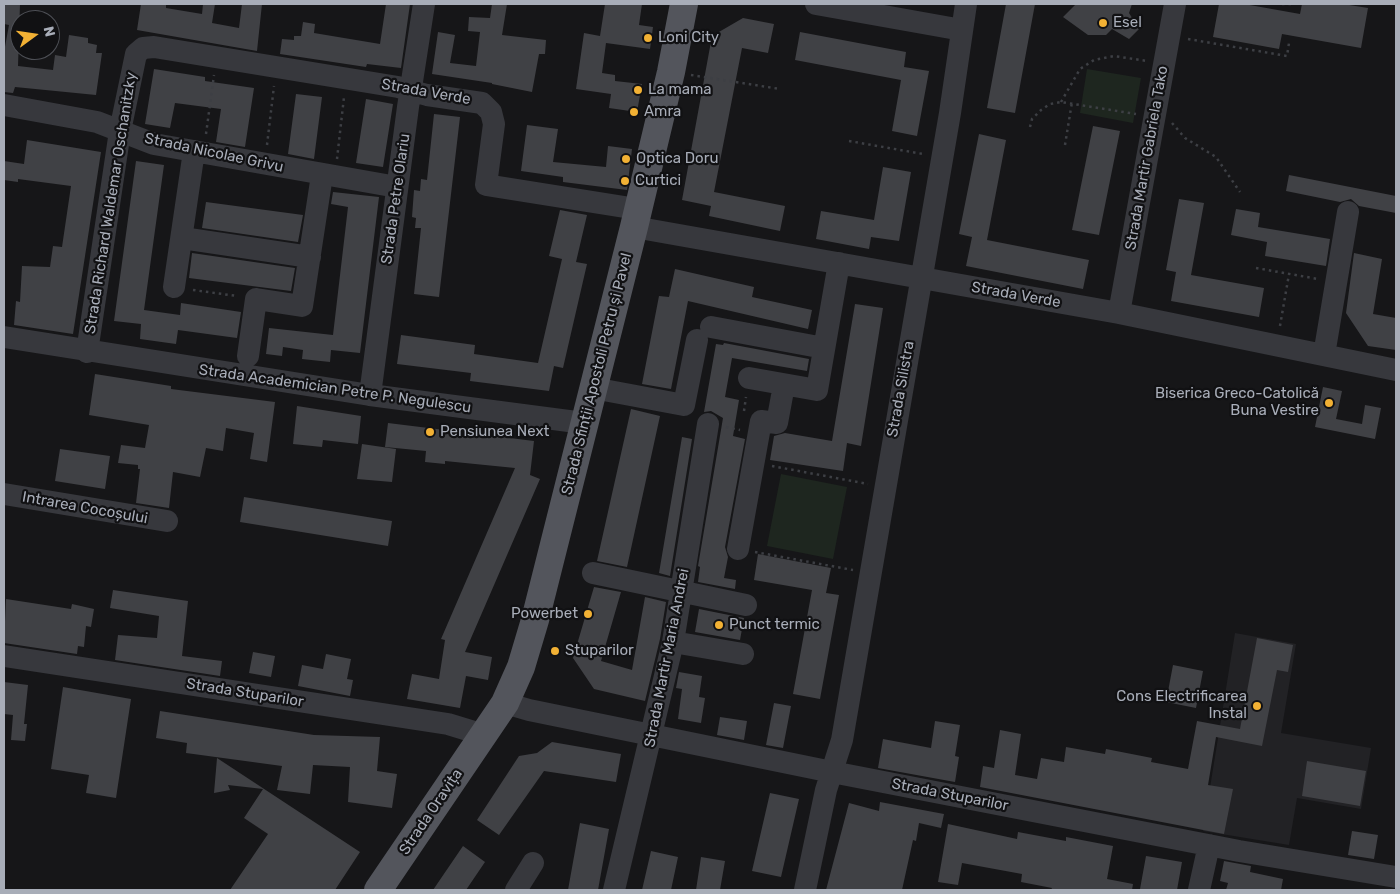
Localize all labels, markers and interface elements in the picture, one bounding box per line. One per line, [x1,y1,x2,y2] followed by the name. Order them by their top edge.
[10,10,60,60] north arrow
[1113,14,1142,32] place label: Esel
[1097,17,1109,29] marker: Esel
[40,25,59,38] text: N
[658,29,719,47] place label: Loni City
[642,32,654,44] marker: Loni City
[1122,64,1172,252] street label: Strada Martir Gabriela Tako
[81,71,141,335] street label: Strada Richard Waldemar Oschanitzky
[380,75,472,109] street label: Strada Verde
[648,81,712,99] place label: La mama
[632,84,644,96] marker: La mama
[644,103,681,121] place label: Amra
[628,106,640,118] marker: Amra
[143,129,285,177] street label: Strada Nicolae Grivu
[378,133,414,265] street label: Strada Petre Olariu
[636,150,718,168] place label: Optica Doru
[620,153,632,165] marker: Optica Doru
[635,172,681,190] place label: Curtici
[619,175,631,187] marker: Curtici
[558,251,636,497] street label: Strada Sfinții Apostoli Petru și Pavel
[970,278,1062,312] street label: Strada Verde
[884,339,918,439] street label: Strada Silistra
[198,361,472,417] street label: Strada Academician Petre P. Negulescu
[1155,385,1319,420] place label: Biserica Greco-Catolică Buna Vestire
[1323,397,1335,409] marker: Biserica Greco-Catolică Buna Vestire
[440,423,549,441] place label: Pensiunea Next
[424,426,436,438] marker: Pensiunea Next
[21,488,149,528] street label: Intrarea Cocoșului
[641,567,693,749] street label: Strada Martir Maria Andrei
[511,605,578,623] place label: Powerbet
[582,608,594,620] marker: Powerbet
[729,616,820,634] place label: Punct termic
[713,619,725,631] marker: Punct termic
[565,642,634,660] place label: Stuparilor
[549,645,561,657] marker: Stuparilor
[185,675,305,711] street label: Strada Stuparilor
[1116,688,1247,723] place label: Cons Electrificarea Instal
[1251,700,1263,712] marker: Cons Electrificarea Instal
[396,766,466,858] street label: Strada Oravița
[890,775,1010,815] street label: Strada Stuparilor

